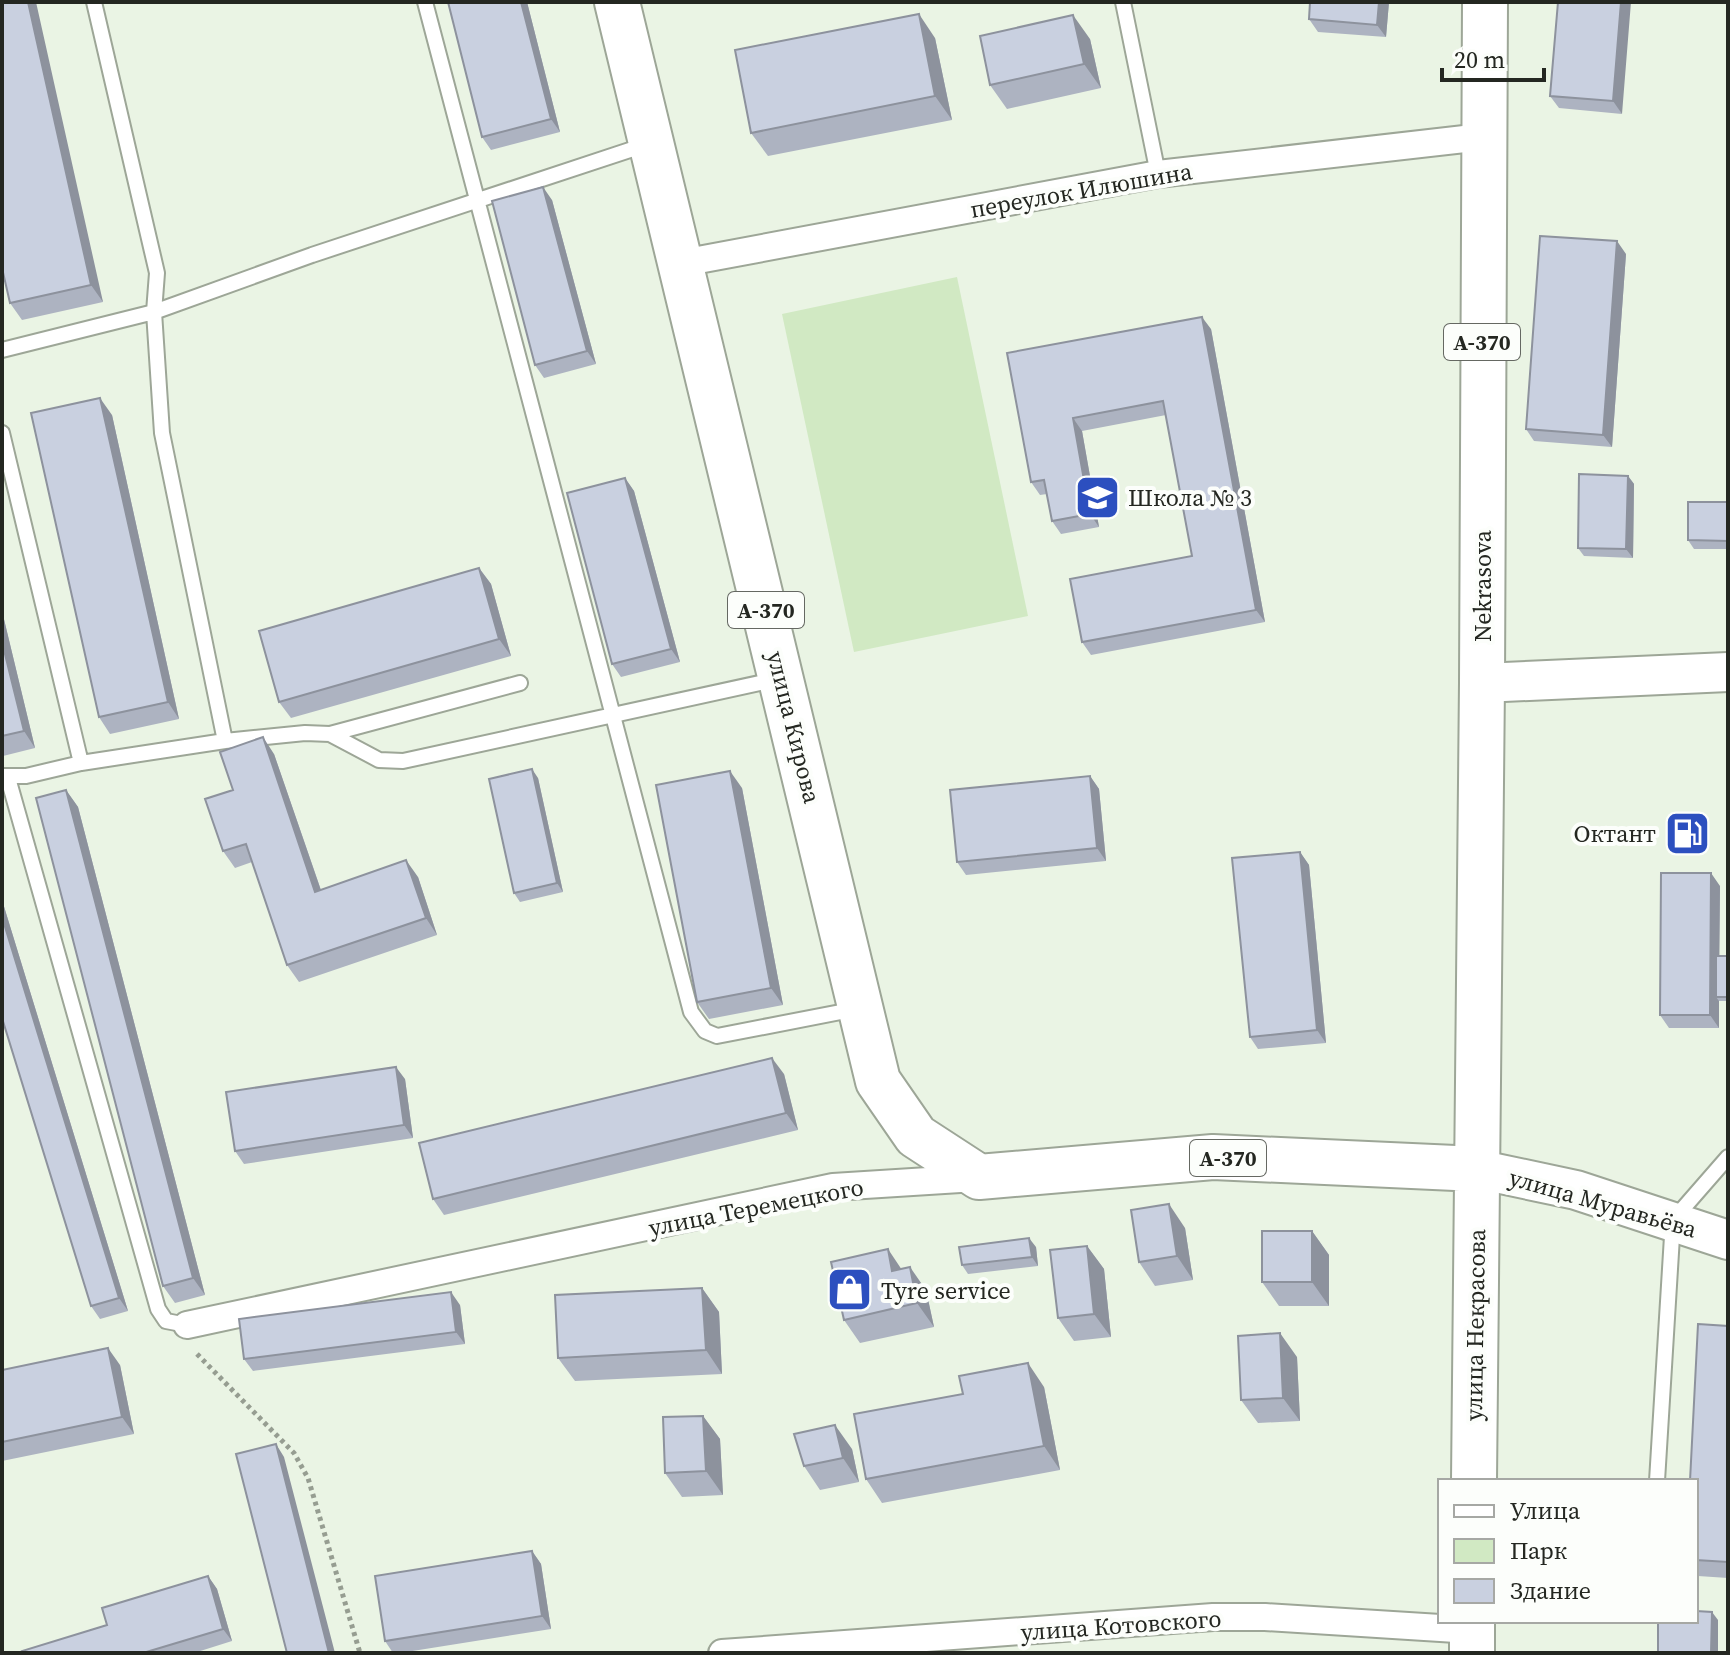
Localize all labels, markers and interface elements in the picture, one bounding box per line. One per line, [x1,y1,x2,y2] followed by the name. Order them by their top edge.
[1442,32,1544,82] scale bar
[1454,43,1505,76] text: 20 m
[967,154,1195,226] street label: переулок Илюшина
[1444,324,1520,360] road number: А-370
[1073,473,1121,521] school or university icon: Школа № 3
[1128,481,1252,514] place label: Школа № 3
[1466,529,1499,642] street label: Nekrasova
[728,592,804,628] road number: А-370
[759,647,829,807] street label: улица Кирова
[1663,809,1711,857] fuel station icon: Октант
[1574,817,1656,850] place label: Октант
[1190,1140,1266,1176] road number: А-370
[1505,1160,1701,1246] street label: улица Муравьёва
[646,1170,866,1244] street label: улица Теремецкого
[1457,1228,1493,1421] street label: улица Некрасова
[826,1266,874,1314] shop icon: Tyre service
[881,1274,1011,1307] place label: Tyre service
[1438,1479,1698,1623] legend
[1510,1494,1581,1527] text: Улица
[1510,1534,1567,1567] text: Парк
[1510,1574,1591,1607] text: Здание
[1020,1602,1222,1648] street label: улица Котовского

